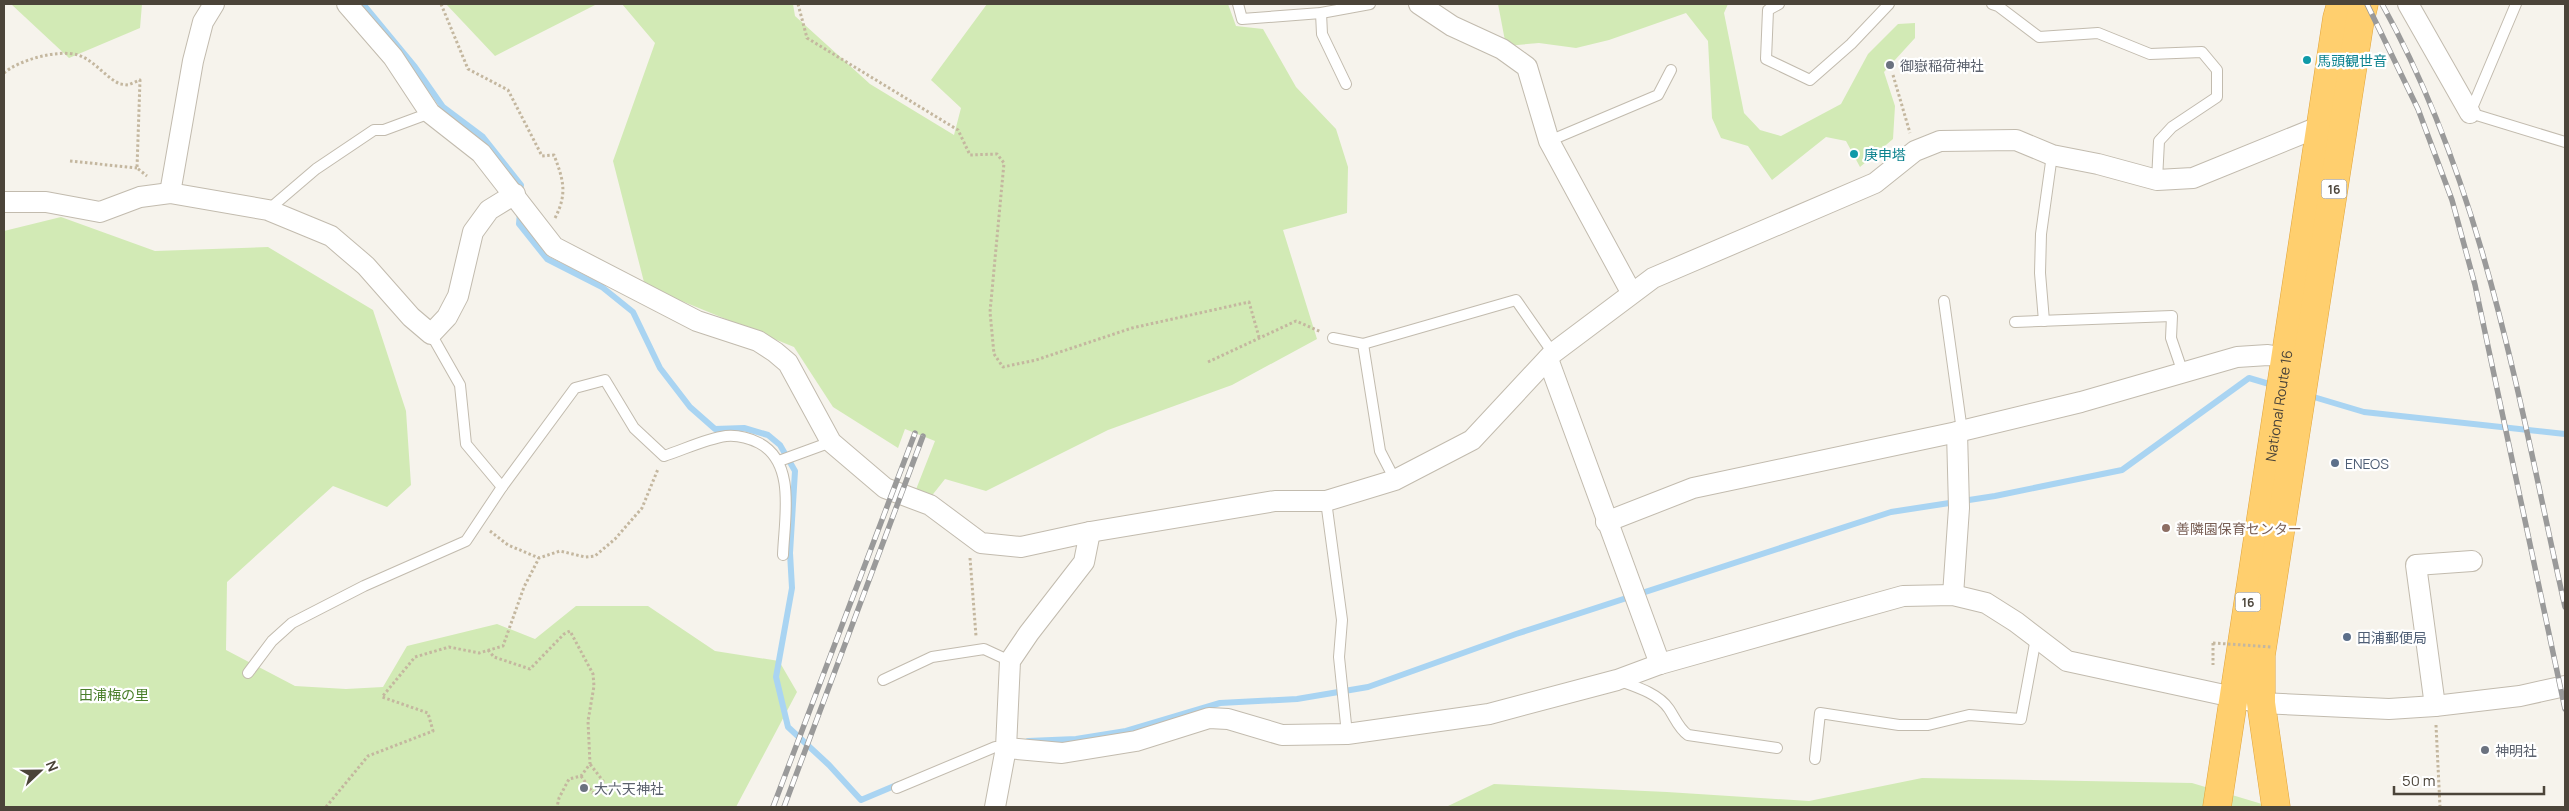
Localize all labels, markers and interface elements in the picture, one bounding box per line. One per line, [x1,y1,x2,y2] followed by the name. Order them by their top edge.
[2317,51,2387,70] place label: 馬頭観世音
[2301,54,2313,66] marker: 馬頭観世音
[1900,56,1984,75] place label: 御嶽稲荷神社
[1884,59,1896,71] marker: 御嶽稲荷神社
[1864,145,1906,164] place label: 庚申塔
[1848,148,1860,160] marker: 庚申塔
[2322,180,2346,198] road number: 16
[2260,348,2296,463] street label: National Route 16
[2345,454,2389,473] place label: ENEOS
[2329,457,2341,469] marker: ENEOS
[2176,519,2302,538] place label: 善隣園保育センター
[2160,522,2172,534] marker: 善隣園保育センター
[2236,592,2260,612] road number: 16
[2357,628,2427,647] place label: 田浦郵便局
[2341,631,2353,643] marker: 田浦郵便局
[79,685,149,704] park label: 田浦梅の里
[2495,741,2537,760] place label: 神明社
[2479,744,2491,756] marker: 神明社
[15,746,65,796] north arrow
[42,758,63,774] text: N
[2394,764,2544,796] scale bar
[2402,770,2436,791] text: 50 m
[594,779,664,798] place label: 大六天神社
[578,782,590,794] marker: 大六天神社

